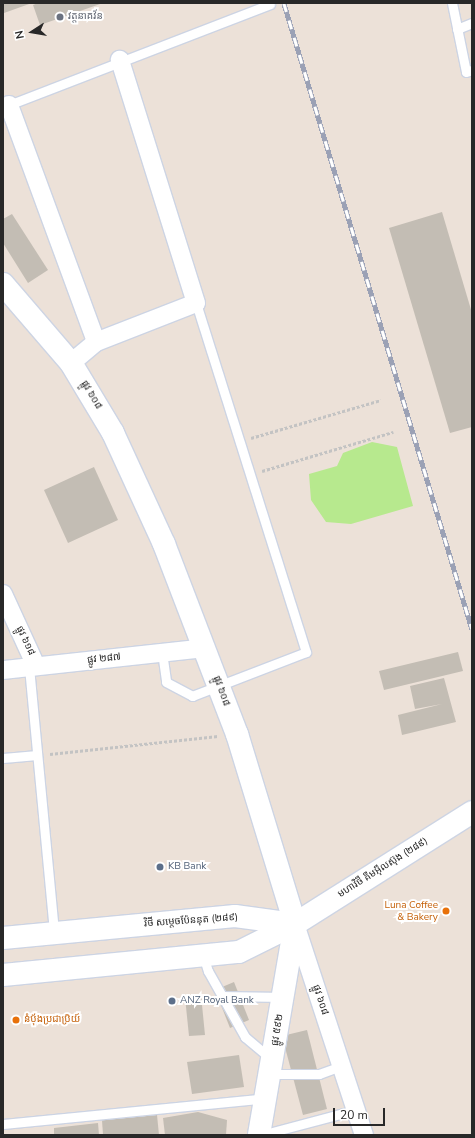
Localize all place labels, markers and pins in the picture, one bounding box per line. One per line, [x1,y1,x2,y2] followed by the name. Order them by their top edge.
[68,11,103,23] place label: វត្តនាគវ័ន
[55,12,65,22] marker: វត្តនាគវ័ន
[168,861,206,873] place label: KB Bank
[155,862,165,872] marker: KB Bank
[385,899,438,922] place label: Luna Coffee & Bakery
[441,906,451,916] marker: Luna Coffee & Bakery
[180,995,254,1007] place label: ANZ Royal Bank
[167,996,177,1006] marker: ANZ Royal Bank
[24,1014,80,1026] place label: នំបុ័ងប្រជាប្រិយ៍
[11,1015,21,1025] marker: នំបុ័ងប្រជាប្រិយ៍

